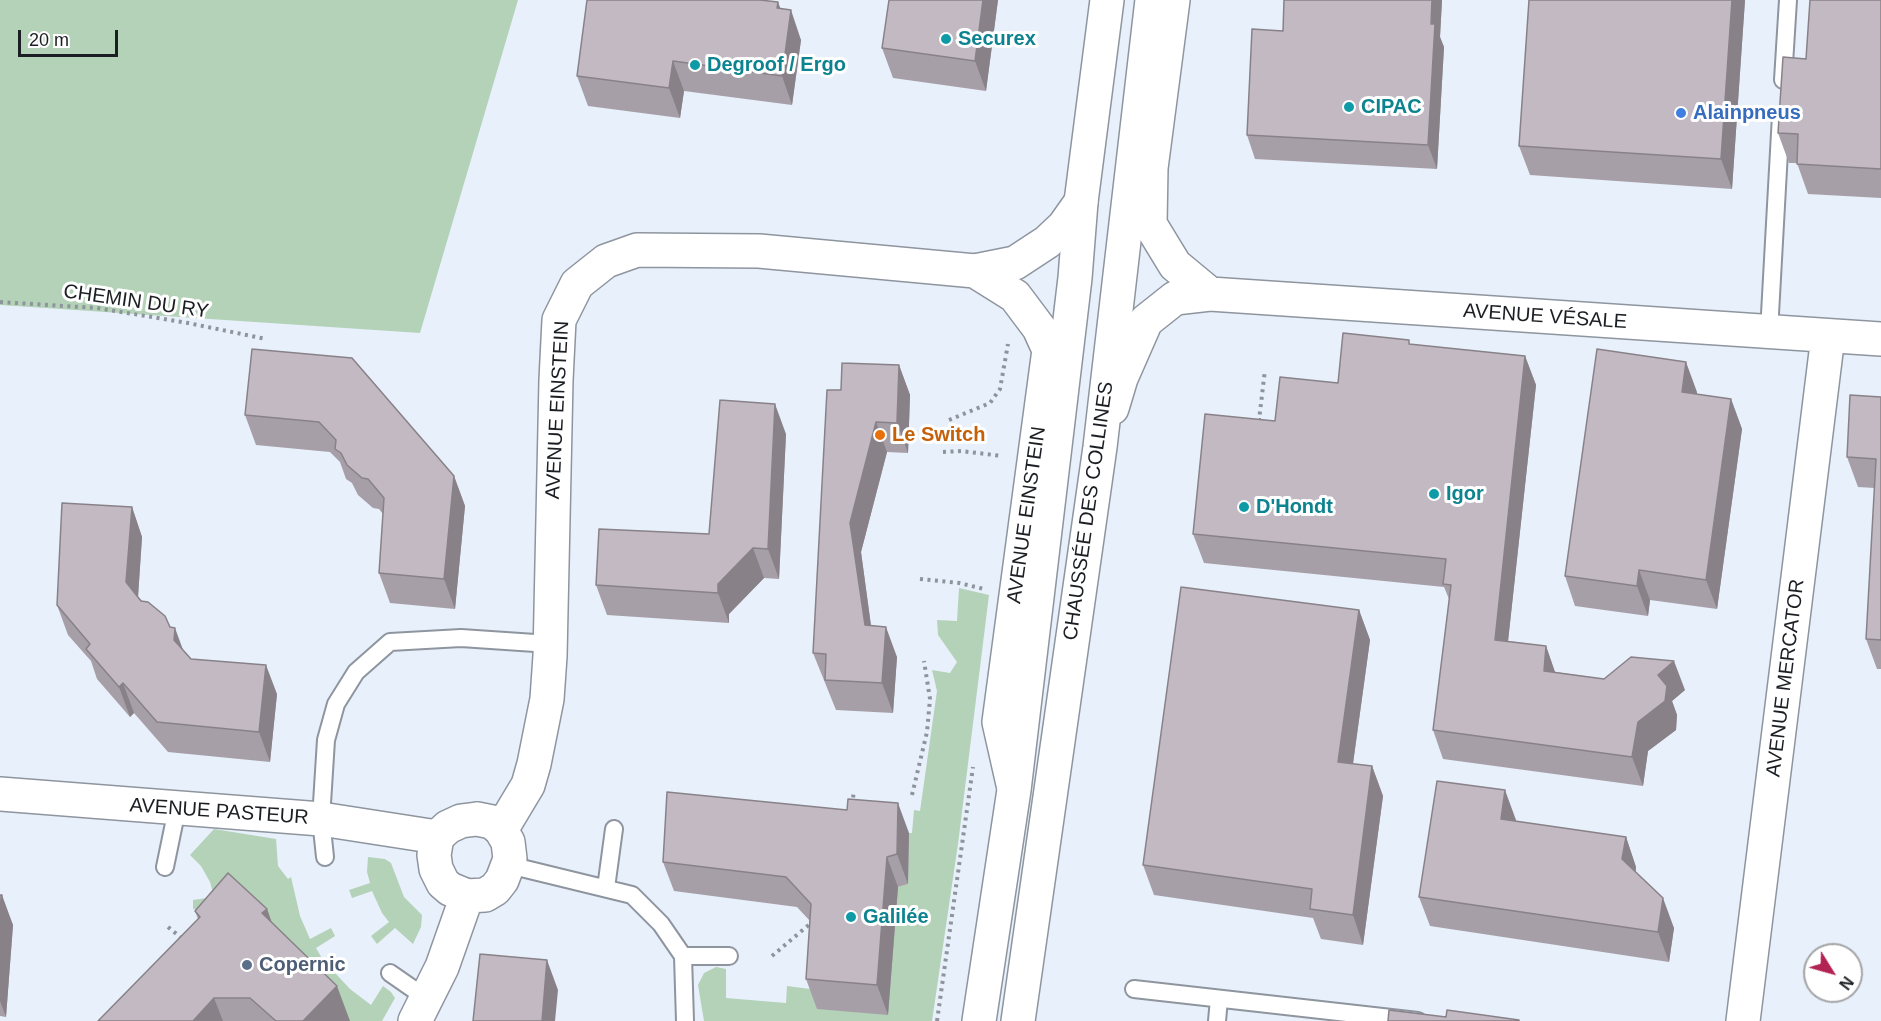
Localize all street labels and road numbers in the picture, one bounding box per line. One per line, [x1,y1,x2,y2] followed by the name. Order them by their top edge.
[62,280,210,324] street label: CHEMIN DU RY
[1462,299,1628,335] street label: AVENUE VÉSALE
[541,320,575,500] street label: AVENUE EINSTEIN
[1059,380,1119,642] street label: CHAUSSÉE DES COLLINES
[1003,425,1051,605] street label: AVENUE EINSTEIN
[1762,578,1810,778] street label: AVENUE MERCATOR
[129,794,309,830] street label: AVENUE PASTEUR

